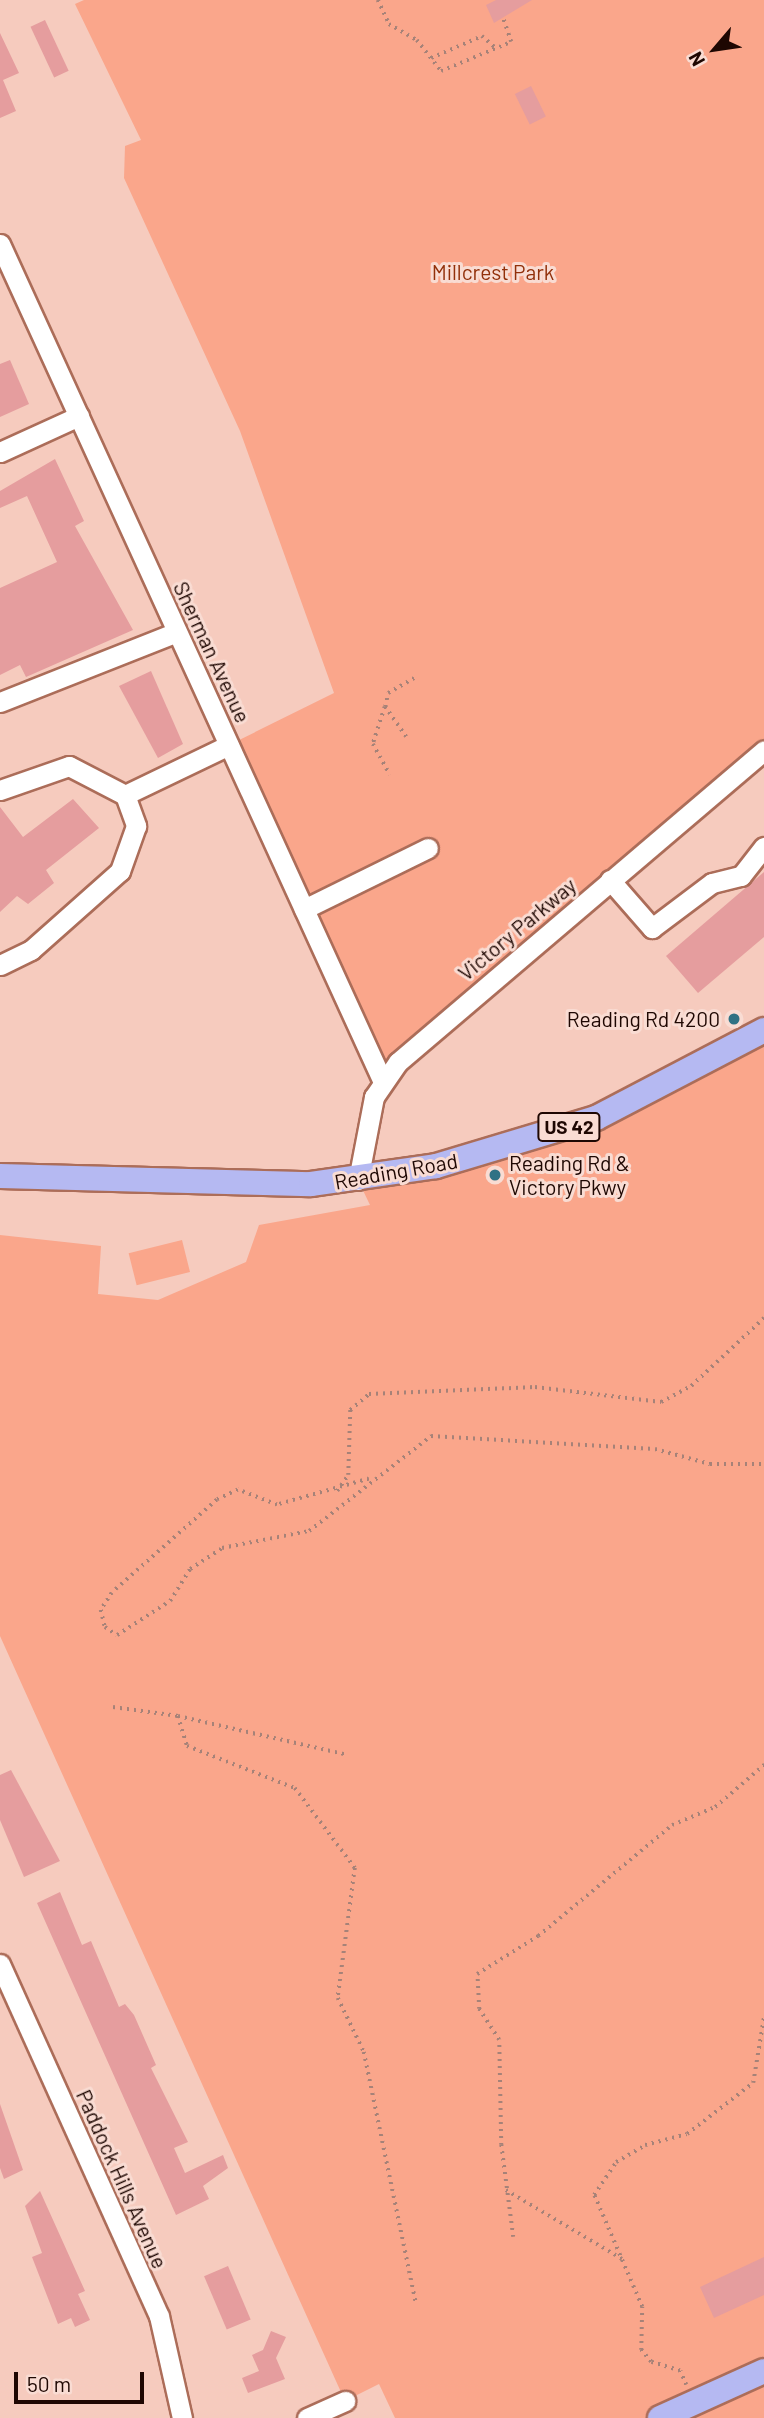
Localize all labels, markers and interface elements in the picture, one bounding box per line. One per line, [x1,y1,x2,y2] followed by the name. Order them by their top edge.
[680,14,750,84] north arrow
[683,48,709,71] text: N
[432,259,554,285] park label: Millcrest Park
[168,578,256,726] street label: Sherman Avenue
[453,872,581,986] street label: Victory Parkway
[567,1006,720,1032] place label: Reading Rd 4200
[726,1011,742,1027] marker: Reading Rd 4200
[536,1112,602,1142] road number: US 42
[332,1148,460,1194] street label: Reading Road
[509,1150,629,1200] place label: Reading Rd & Victory Pkwy
[487,1167,503,1183] marker: Reading Rd & Victory Pkwy
[71,2086,173,2272] street label: Paddock Hills Avenue
[18,2358,147,2402] scale bar
[27,2371,71,2396] text: 50 m

